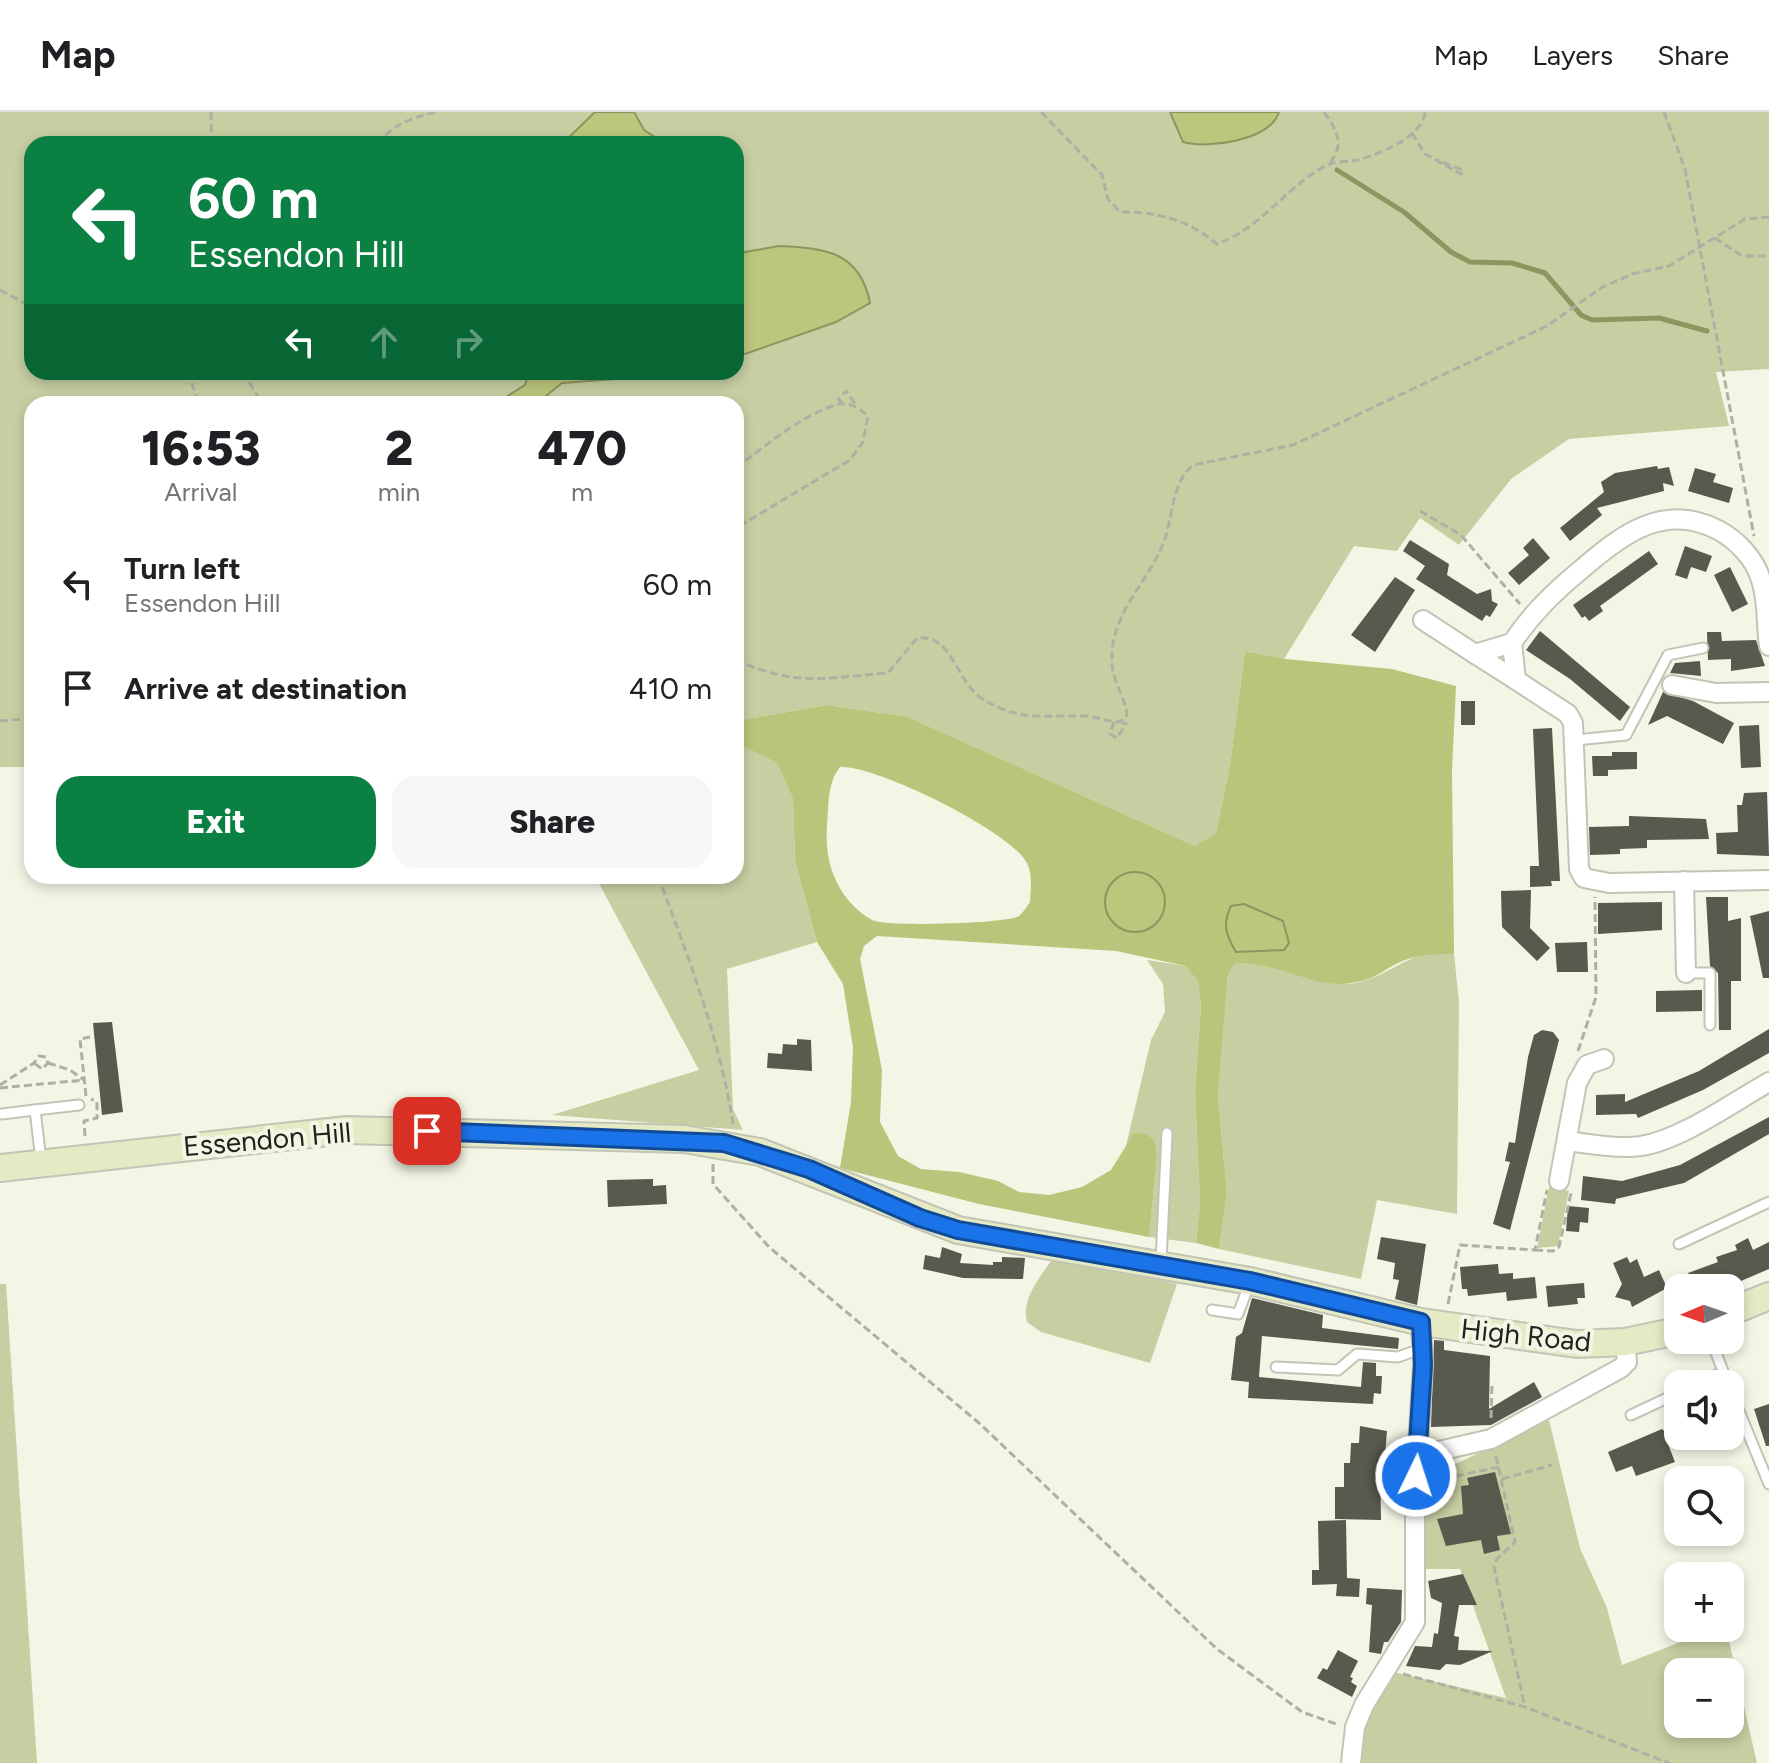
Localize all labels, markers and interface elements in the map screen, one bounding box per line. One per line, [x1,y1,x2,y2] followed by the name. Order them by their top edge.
[40,32,116,78] text: Map
[1434,38,1488,72] text: Map
[1532,38,1613,72] text: Layers
[1657,38,1729,72] text: Share
[188,165,319,232] text: 60 m
[56,168,160,272] icon: left
[188,233,405,276] text: Essendon Hill
[278,320,322,364] icon: left
[362,320,406,364] icon: ahead
[446,320,490,364] icon: right
[141,419,260,477] text: 16:53
[385,419,413,477] text: 2
[538,419,627,477] text: 470
[164,476,238,508] text: Arrival
[378,476,420,508] text: min
[571,476,593,508] text: m
[124,550,241,587] text: Turn left
[56,562,100,606] icon: left
[643,566,712,603] text: 60 m
[124,587,281,619] text: Essendon Hill
[56,666,100,710] icon: arrive
[124,670,407,707] text: Arrive at destination
[629,670,712,707] text: 410 m
[56,776,376,868] button: Exit
[392,776,712,868] button: Share
[393,1097,461,1165] pin
[405,1109,449,1153] icon: arrive
[182,1115,352,1163] street label: Essendon Hill
[1664,1274,1744,1354] north arrow
[1664,1274,1744,1738] map controls
[1459,1311,1593,1359] street label: High Road
[1664,1370,1744,1450] button: sound
[1374,1434,1458,1518] position arrow
[1664,1466,1744,1546] button: search
[1664,1562,1744,1642] button: +
[1664,1658,1744,1738] button: −

